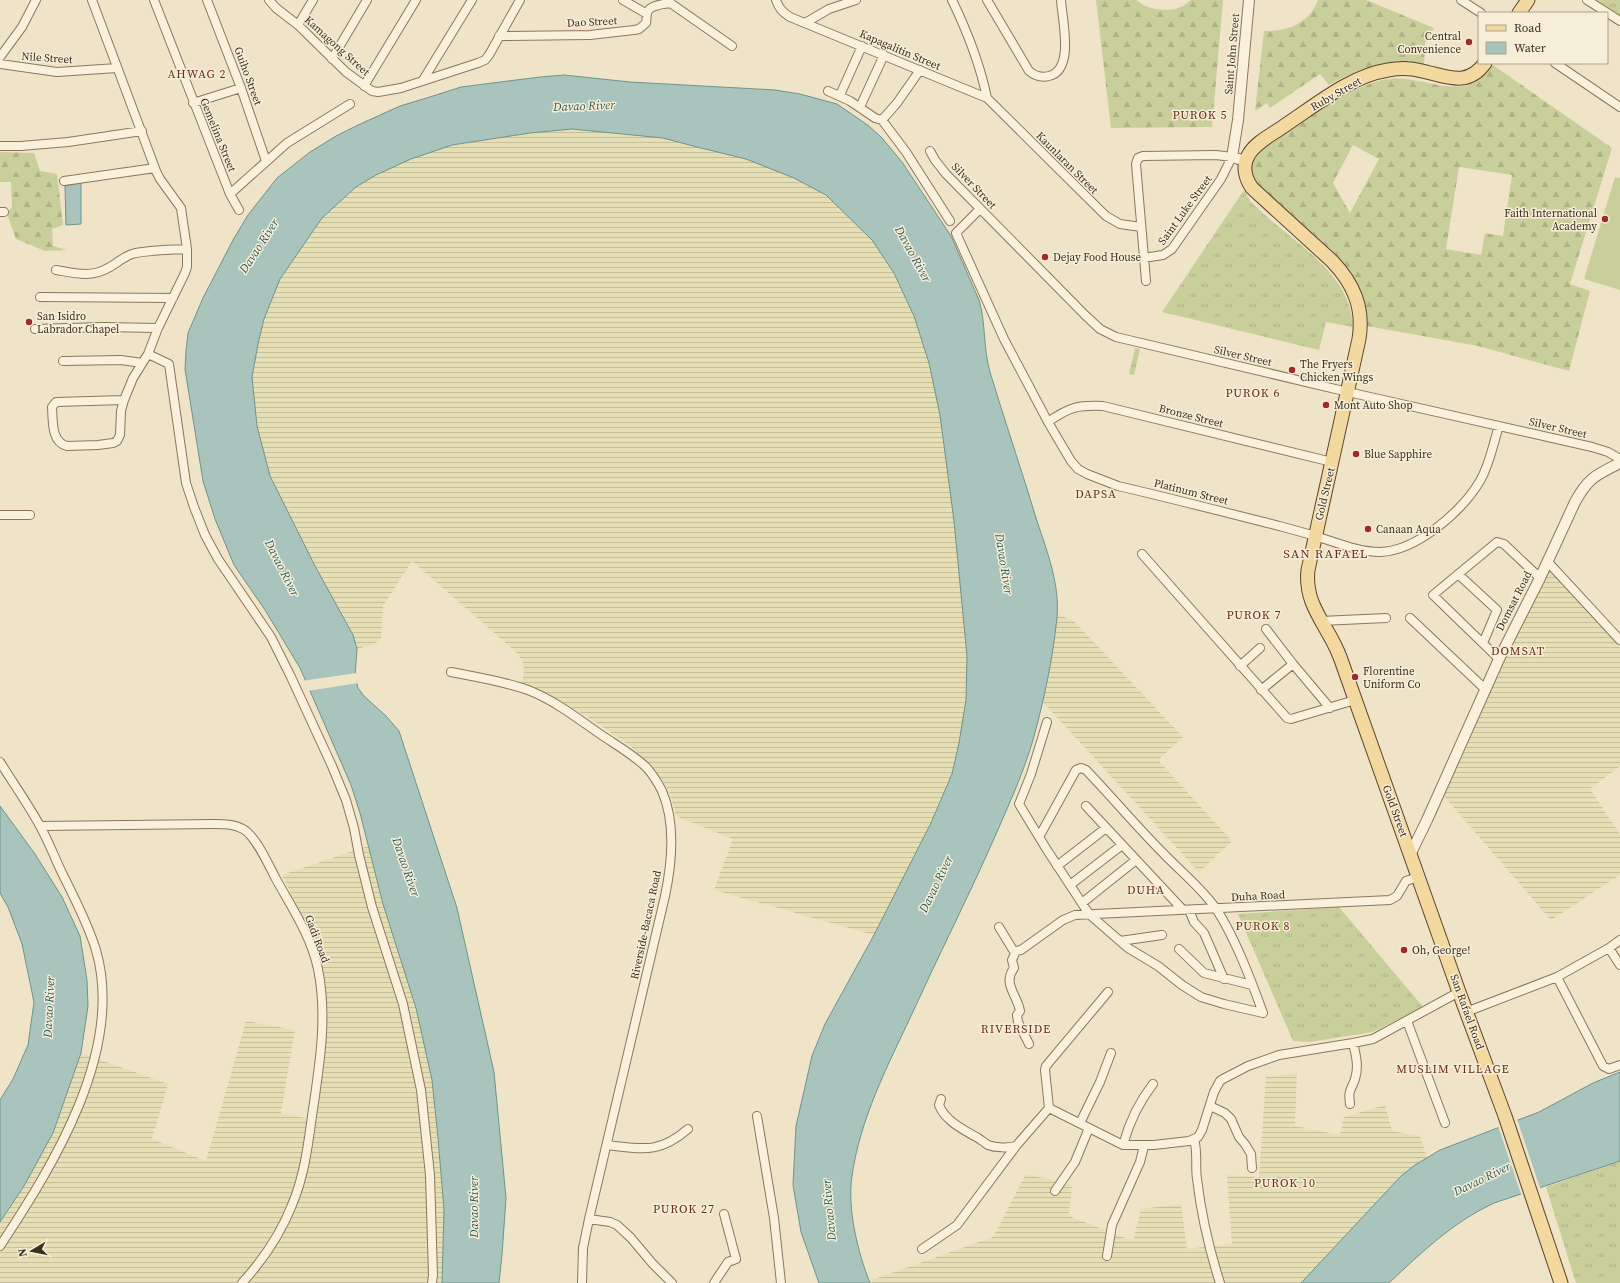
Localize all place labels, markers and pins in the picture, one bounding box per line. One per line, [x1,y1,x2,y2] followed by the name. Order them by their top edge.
[1398,29,1461,57] place label: Central Convenience
[1464,37,1474,47] marker: Central Convenience
[1504,206,1597,234] place label: Faith International Academy
[1600,214,1610,224] marker: Faith International Academy
[1053,250,1142,265] place label: Dejay Food House
[1040,252,1050,262] marker: Dejay Food House
[37,309,119,337] place label: San Isidro Labrador Chapel
[24,317,34,327] marker: San Isidro Labrador Chapel
[1300,357,1373,385] place label: The Fryers Chicken Wings
[1287,365,1297,375] marker: The Fryers Chicken Wings
[1334,398,1413,413] place label: Mont Auto Shop
[1321,400,1331,410] marker: Mont Auto Shop
[1364,447,1433,462] place label: Blue Sapphire
[1351,449,1361,459] marker: Blue Sapphire
[1376,522,1441,537] place label: Canaan Aqua
[1363,524,1373,534] marker: Canaan Aqua
[1363,664,1421,692] place label: Florentine Uniform Co
[1350,672,1360,682] marker: Florentine Uniform Co
[1412,943,1470,958] place label: Oh, George!
[1399,945,1409,955] marker: Oh, George!

